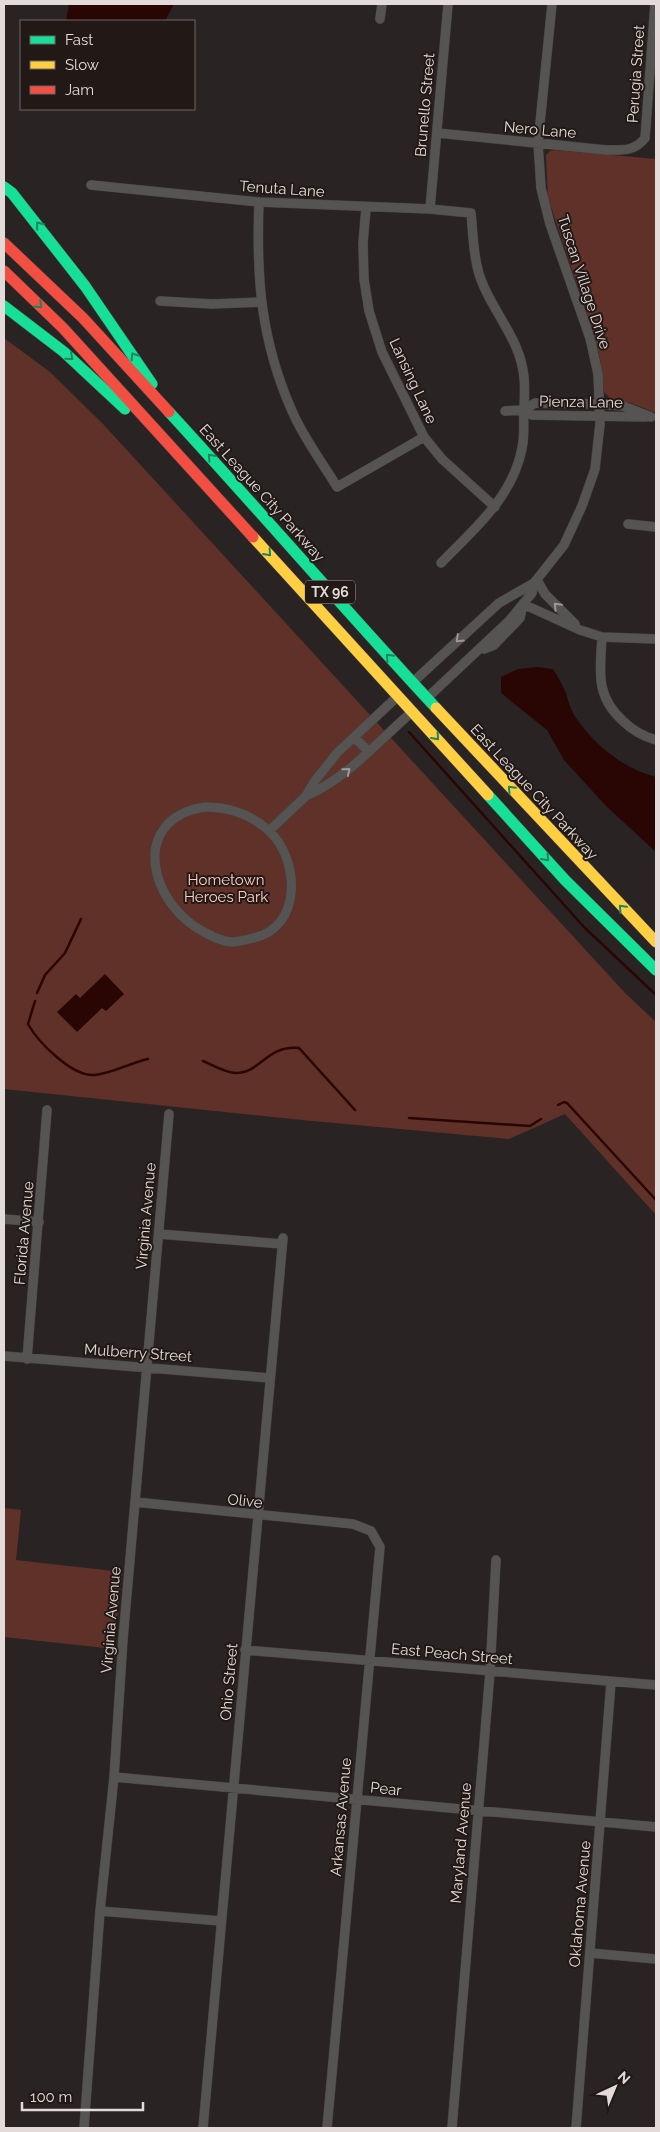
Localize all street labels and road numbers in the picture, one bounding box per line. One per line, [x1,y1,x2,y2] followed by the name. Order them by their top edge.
[624,24,648,124] street label: Perugia Street
[411,52,439,158] street label: Brunello Street
[503,118,577,142] street label: Nero Lane
[239,177,325,201] street label: Tenuta Lane
[554,213,614,352] street label: Tuscan Village Drive
[385,335,441,427] street label: Lansing Lane
[539,392,623,412] street label: Pienza Lane
[196,421,328,565] street label: East League City Parkway
[305,580,355,604] road number: TX 96
[467,721,601,863] street label: East League City Parkway
[132,1162,160,1270] street label: Virginia Avenue
[11,1180,38,1286] street label: Florida Avenue
[84,1340,192,1366] street label: Mulberry Street
[227,1490,264,1512] street label: Olive
[97,1566,125,1674] street label: Virginia Avenue
[390,1640,514,1668] street label: East Peach Street
[217,1643,241,1721] street label: Ohio Street
[327,1757,355,1877] street label: Arkansas Avenue
[369,1778,403,1800] street label: Pear
[447,1782,475,1904] street label: Maryland Avenue
[565,1840,595,1968] street label: Oklahoma Avenue

